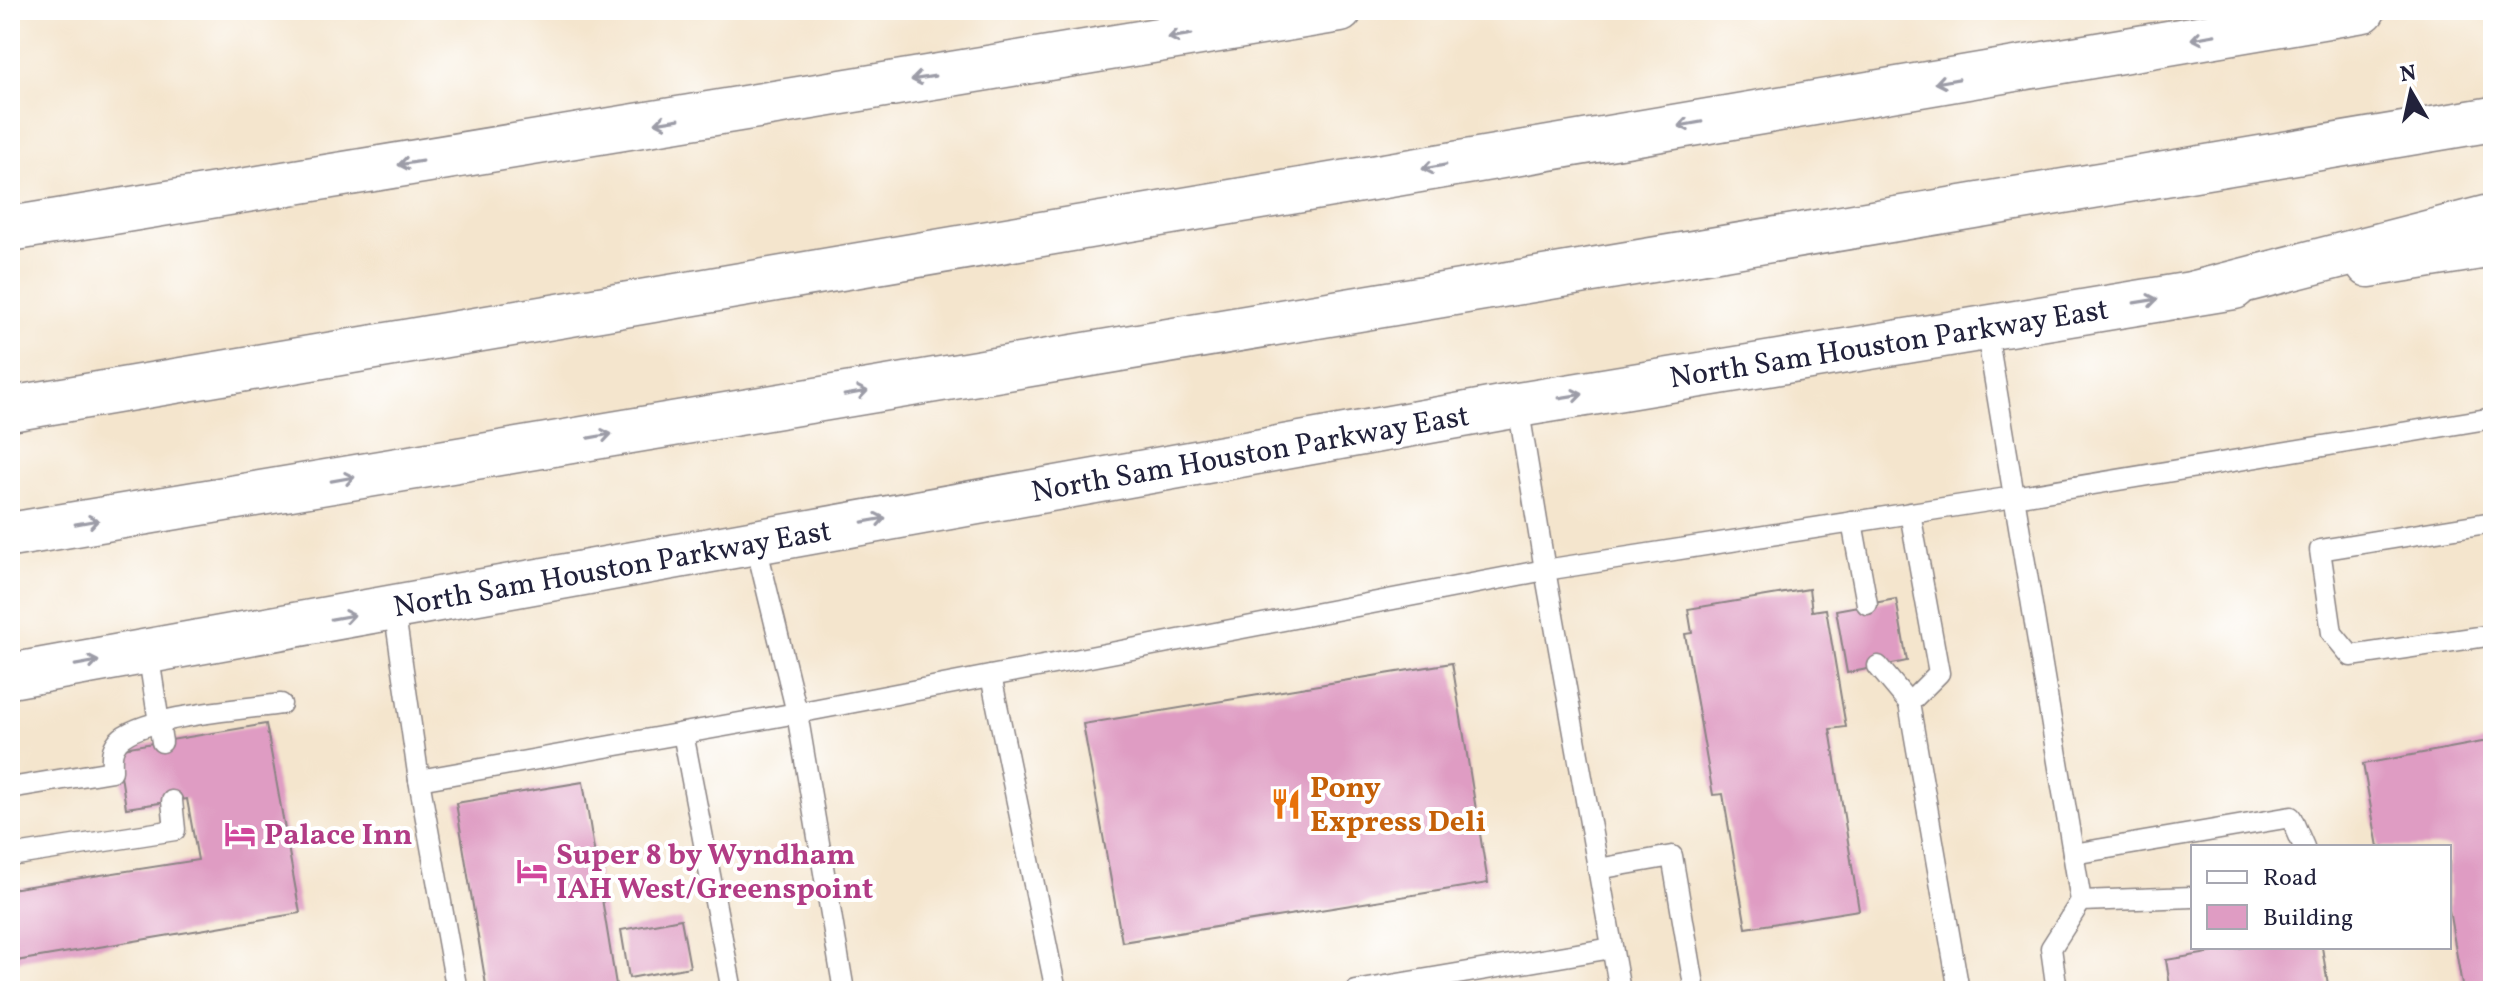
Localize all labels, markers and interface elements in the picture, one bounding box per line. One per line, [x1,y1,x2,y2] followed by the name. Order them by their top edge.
[1168,30,1193,45] one-way arrow
[2191,30,2216,45] one-way arrow
[2371,52,2451,132] north arrow
[2398,58,2419,91] text: N
[911,72,937,87] one-way arrow
[1934,74,1960,89] one-way arrow
[655,114,680,129] one-way arrow
[1678,117,1704,132] one-way arrow
[398,156,423,171] one-way arrow
[1422,161,1447,176] one-way arrow
[1667,290,2112,400] street label: North Sam Houston Parkway East
[2133,293,2158,308] one-way arrow
[843,385,868,400] one-way arrow
[1558,387,1583,402] one-way arrow
[1028,396,1473,514] street label: North Sam Houston Parkway East
[587,428,612,443] one-way arrow
[330,471,356,486] one-way arrow
[390,511,835,629] street label: North Sam Houston Parkway East
[861,511,886,526] one-way arrow
[74,514,99,529] one-way arrow
[330,609,355,624] one-way arrow
[74,654,99,669] one-way arrow
[1310,768,1486,844] place label: Pony Express Deli
[1269,787,1303,821] restaurant icon: Pony Express Deli
[264,815,412,857] place label: Palace Inn
[223,817,257,851] hotel icon: Palace Inn
[556,835,873,911] place label: Super 8 by Wyndham IAH West/Greenspoint
[2191,845,2451,949] legend
[515,854,549,888] hotel icon: Super 8 by Wyndham IAH West/Greenspoint
[2263,862,2317,896] text: Road
[2263,902,2353,936] text: Building

